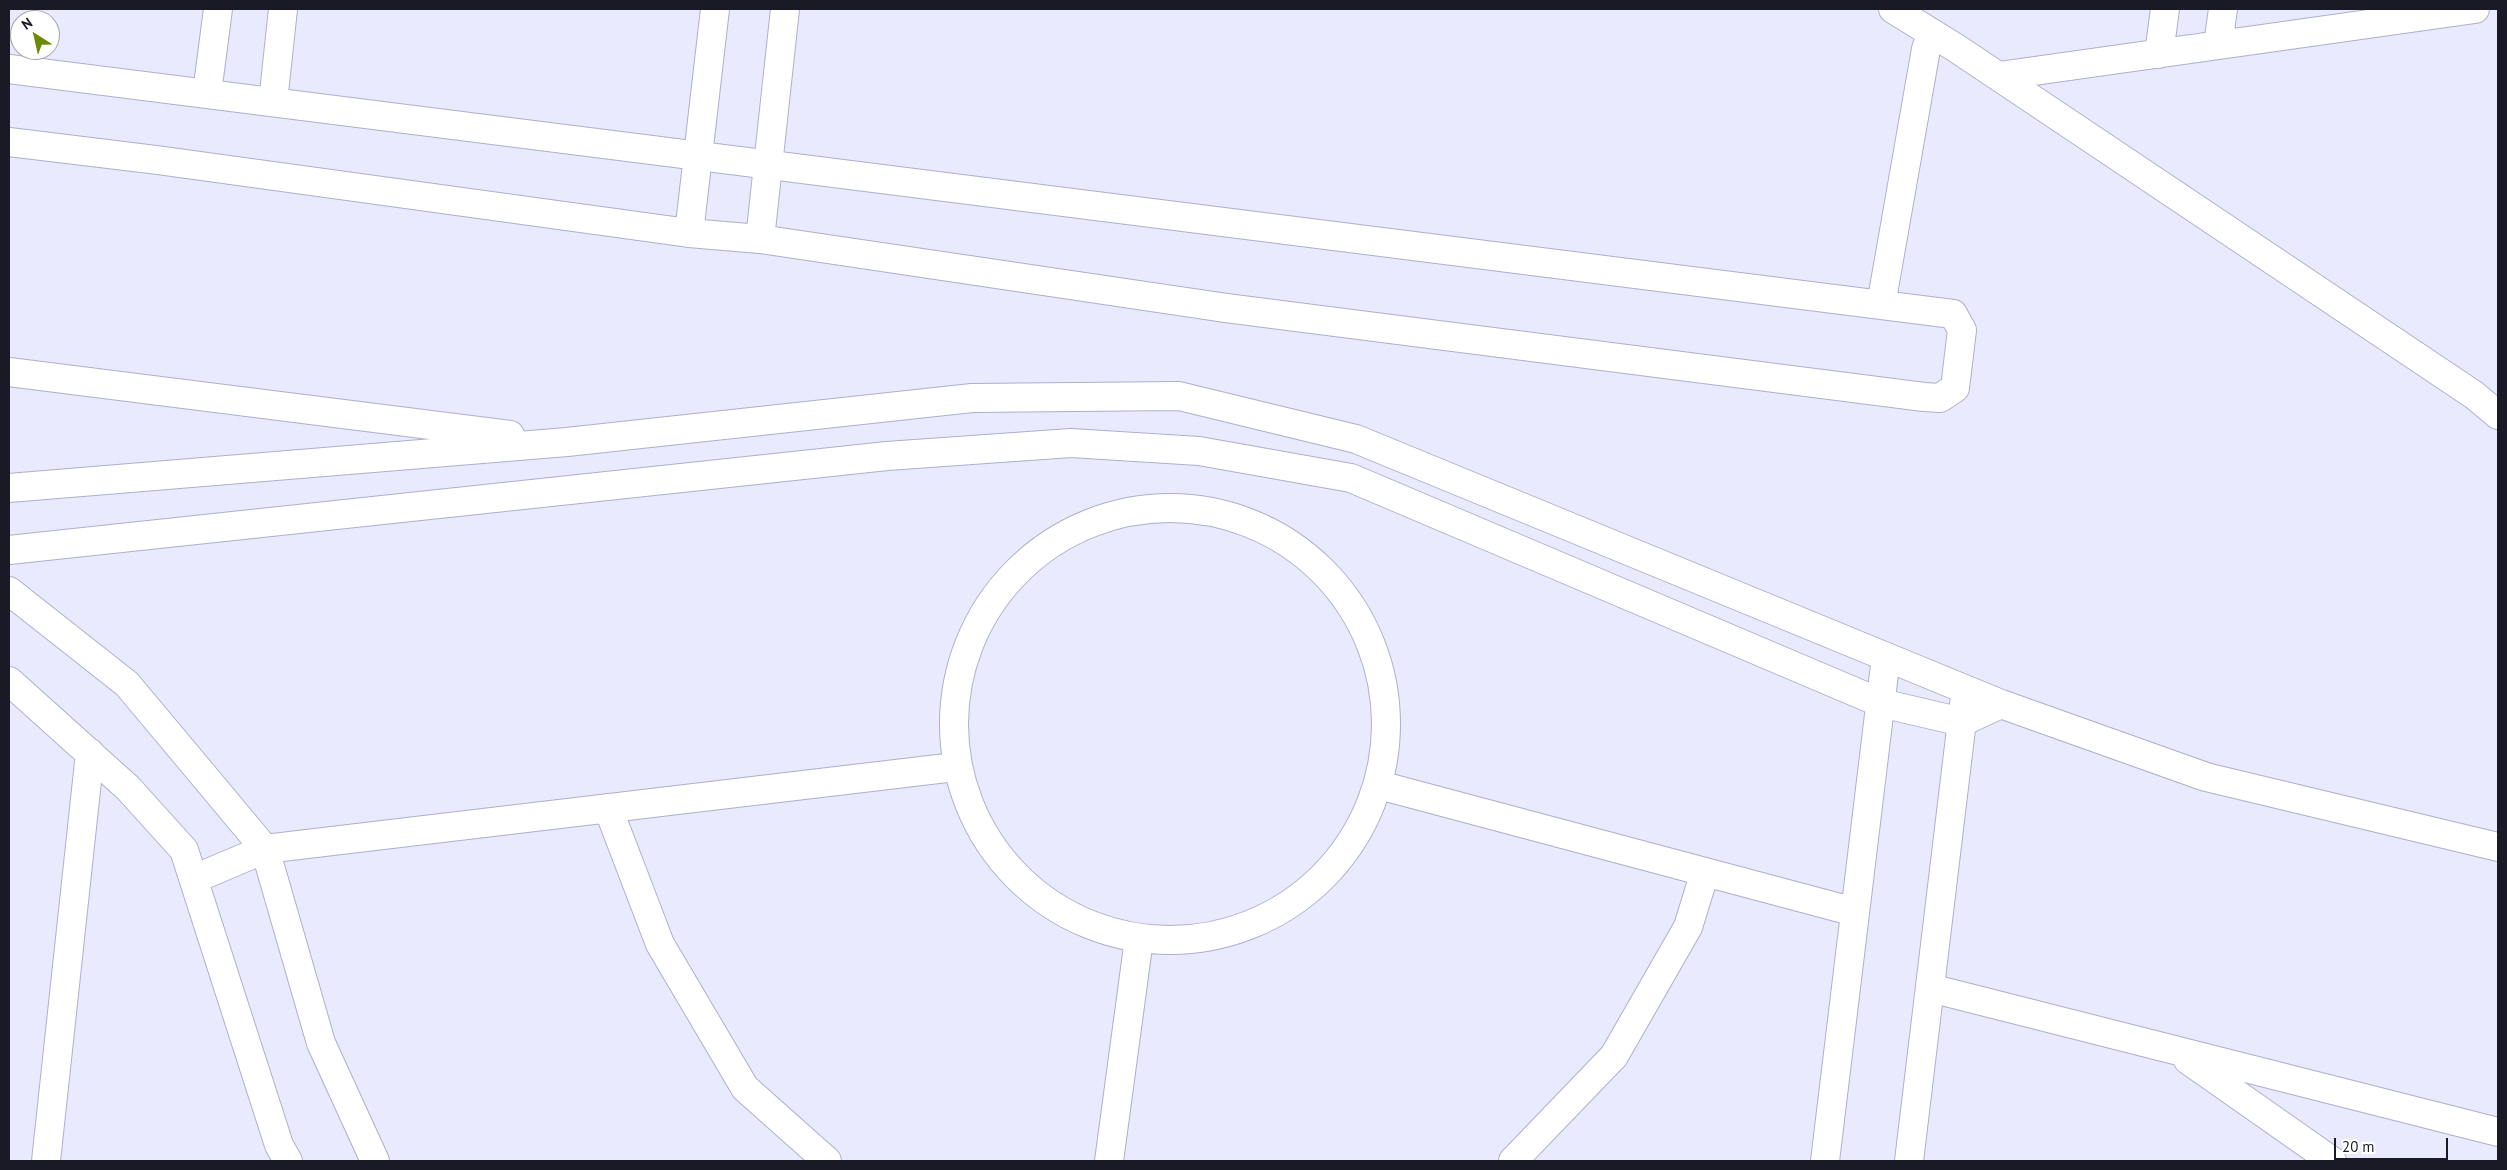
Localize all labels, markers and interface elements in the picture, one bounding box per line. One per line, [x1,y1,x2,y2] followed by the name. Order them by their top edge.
[10,10,60,60] north arrow
[18,14,36,34] text: N
[2337,1128,2451,1160] scale bar
[2342,1137,2375,1156] text: 20 m

